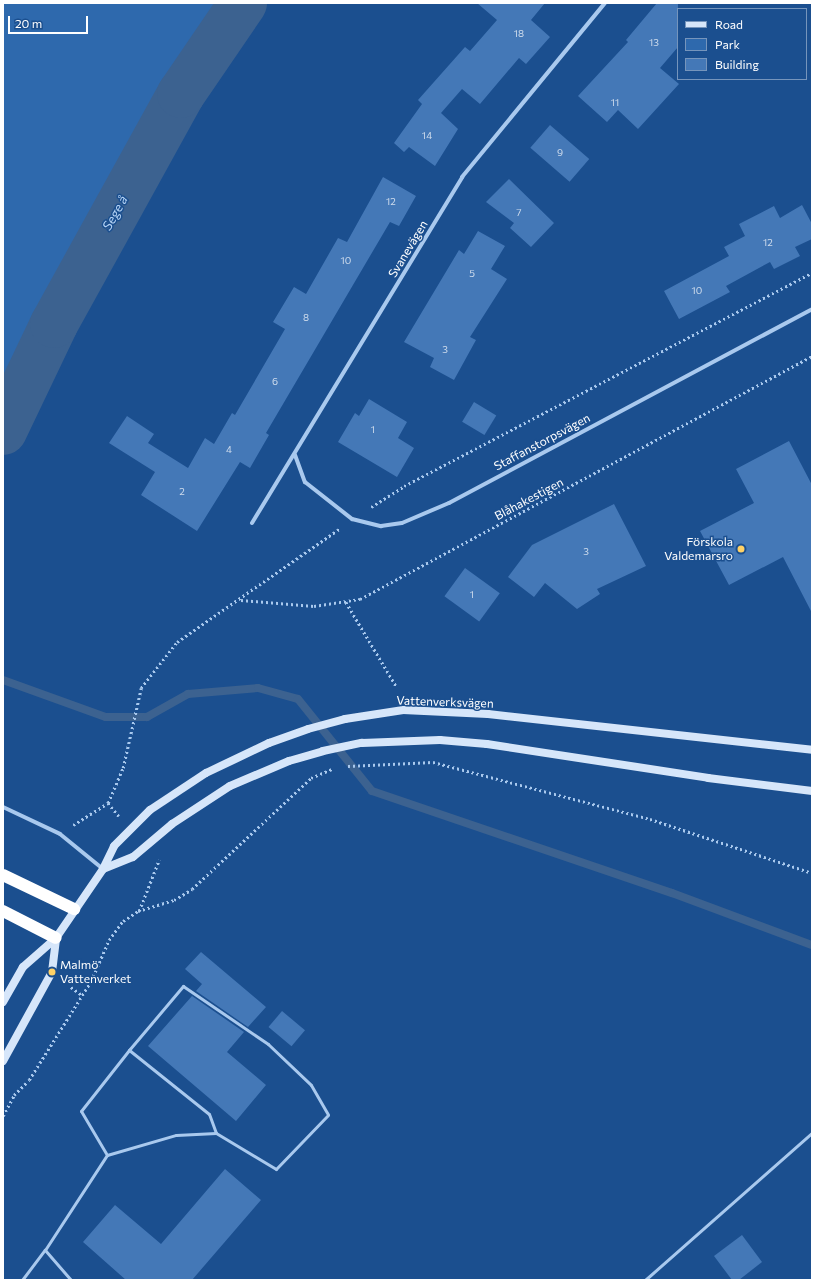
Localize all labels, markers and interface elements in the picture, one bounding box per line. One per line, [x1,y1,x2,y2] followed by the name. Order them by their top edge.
[10,8,90,34] scale bar
[677,8,807,80] legend
[15,16,42,30] text: 20 m
[715,17,743,31] text: Road
[514,28,524,40] house number: 18
[649,37,659,49] house number: 13
[715,37,740,51] text: Park
[715,57,759,71] text: Building
[611,97,619,109] house number: 11
[422,130,432,142] house number: 14
[557,147,563,159] house number: 9
[99,193,131,233] water label: Sege å
[386,196,396,208] house number: 12
[516,207,522,219] house number: 7
[385,218,431,280] street label: Svanevägen
[763,237,773,249] house number: 12
[341,255,351,267] house number: 10
[469,268,475,280] house number: 5
[692,285,702,297] house number: 10
[303,312,309,324] house number: 8
[442,344,448,356] house number: 3
[272,376,278,388] house number: 6
[491,411,593,473] street label: Staffanstorpsvägen
[371,424,375,436] house number: 1
[226,444,232,456] house number: 4
[492,475,566,523] street label: Blåhakestigen
[179,486,185,498] house number: 2
[664,535,733,563] place label: Förskola Valdemarsro
[736,544,746,554] marker: Förskola Valdemarsro
[583,546,589,558] house number: 3
[470,589,474,601] house number: 1
[396,693,494,711] street label: Vattenverksvägen
[60,958,131,986] place label: Malmö Vattenverket
[47,967,57,977] marker: Malmö Vattenverket

